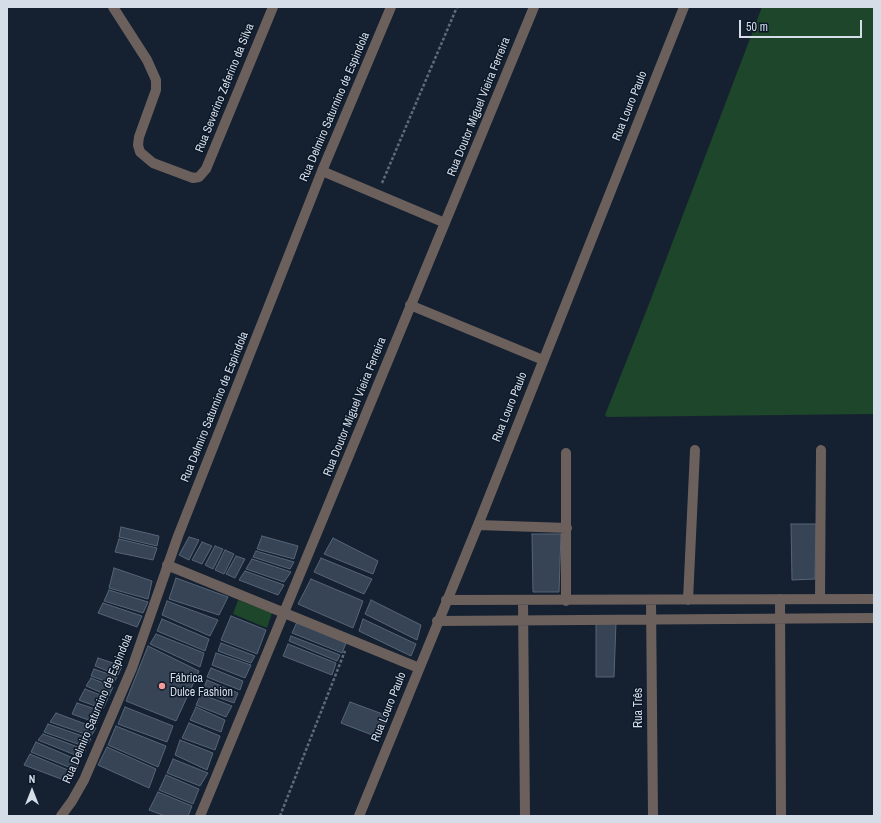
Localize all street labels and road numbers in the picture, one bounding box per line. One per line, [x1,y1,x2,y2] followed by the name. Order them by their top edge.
[193,21,257,155] street label: Rua Severino Zeferino da Silva
[297,30,373,184] street label: Rua Delmiro Saturnino de Espindola
[444,35,514,179] street label: Rua Doutor Miguel Vieira Ferreira
[609,69,651,143] street label: Rua Louro Paulo
[178,330,252,484] street label: Rua Delmiro Saturnino de Espindola
[320,335,390,479] street label: Rua Doutor Miguel Vieira Ferreira
[489,370,531,444] street label: Rua Louro Paulo
[60,632,136,786] street label: Rua Delmiro Saturnino de Espindola
[368,670,410,744] street label: Rua Louro Paulo
[632,688,646,728] street label: Rua Três

